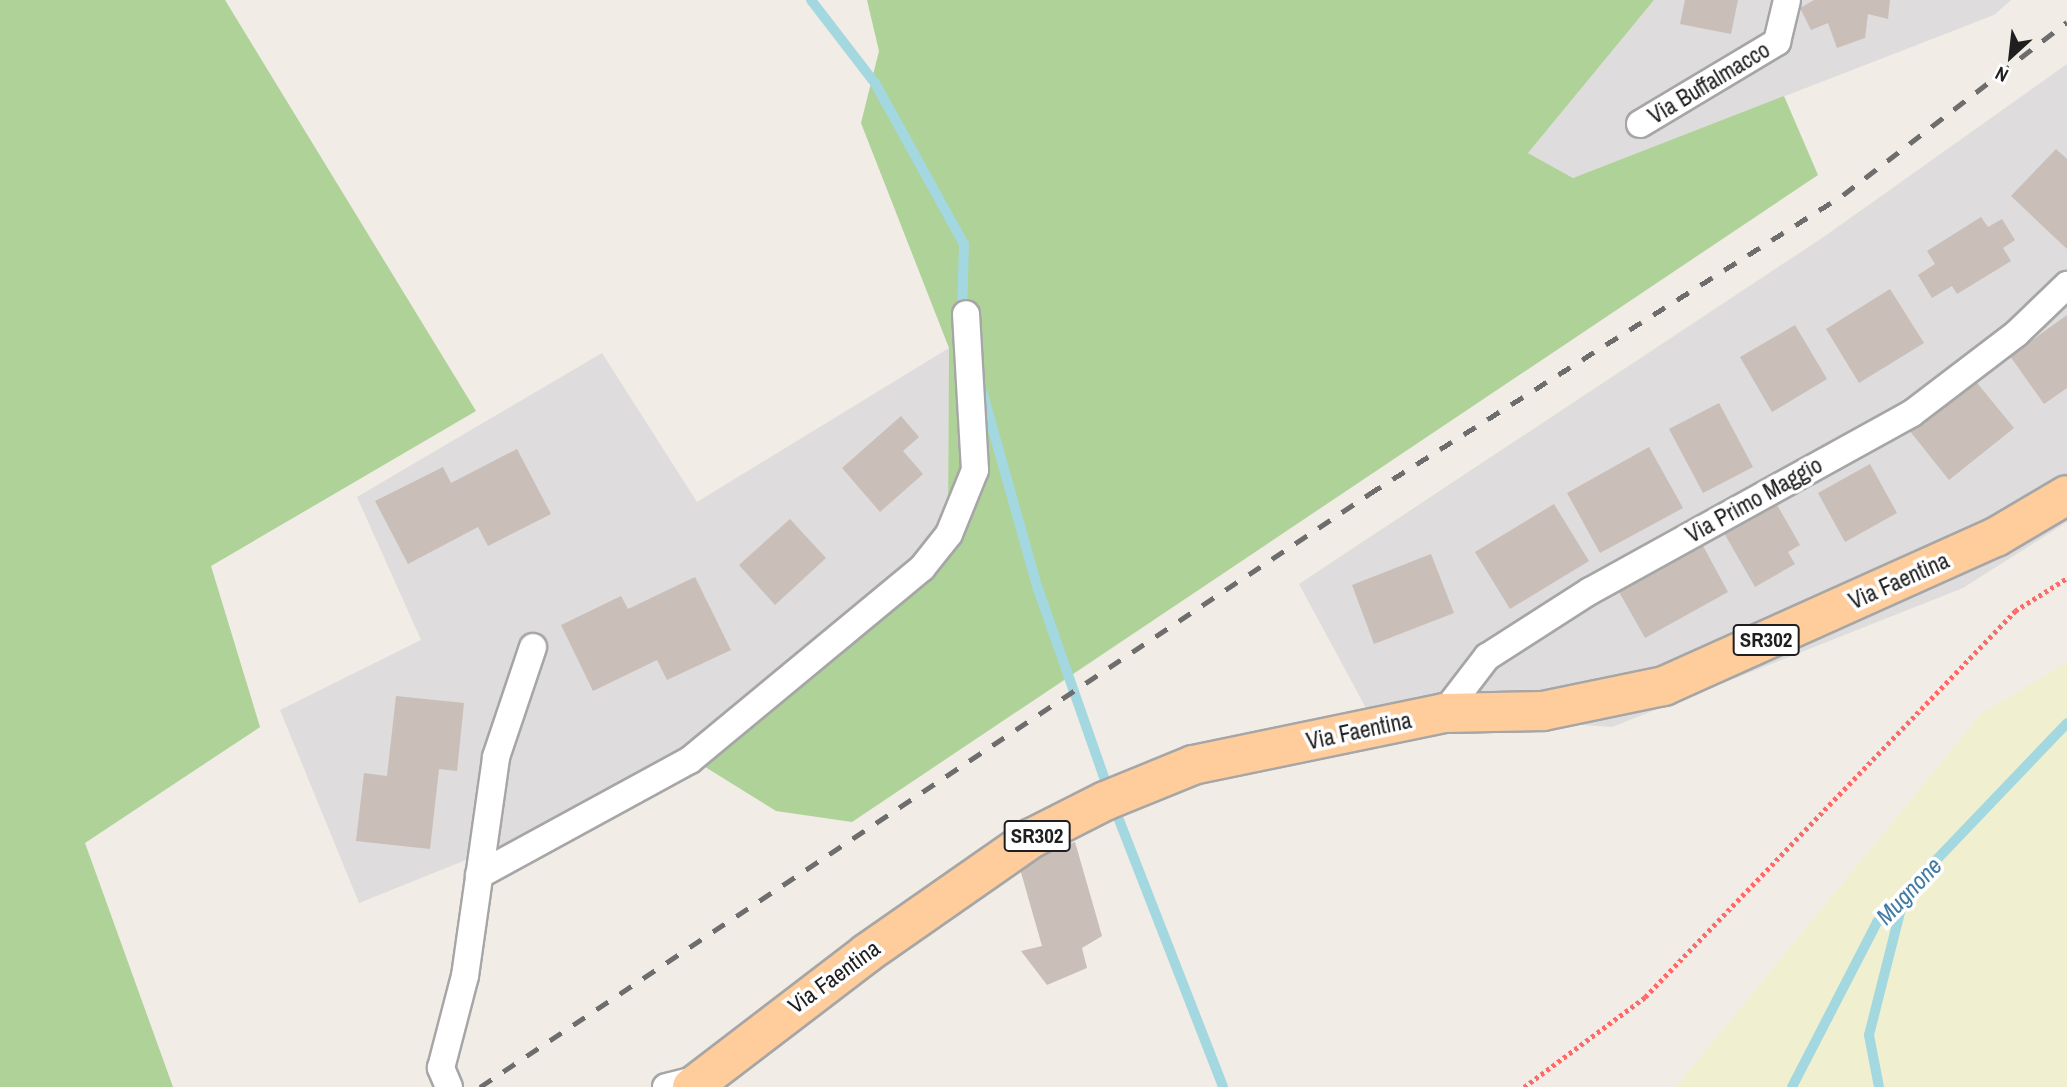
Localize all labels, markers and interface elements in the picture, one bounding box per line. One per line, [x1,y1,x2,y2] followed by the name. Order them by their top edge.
[1976,21,2046,91] north arrow
[1643,36,1775,130] street label: Via Buffalmacco
[1991,61,2012,89] text: N
[1681,451,1827,549] street label: Via Primo Maggio
[1845,547,1953,615] street label: Via Faentina
[1731,622,1801,658] road number: SR302
[1304,706,1414,756] street label: Via Faentina
[1002,818,1072,854] road number: SR302
[1870,851,1948,931] water label: Mugnone
[783,934,885,1020] street label: Via Faentina

